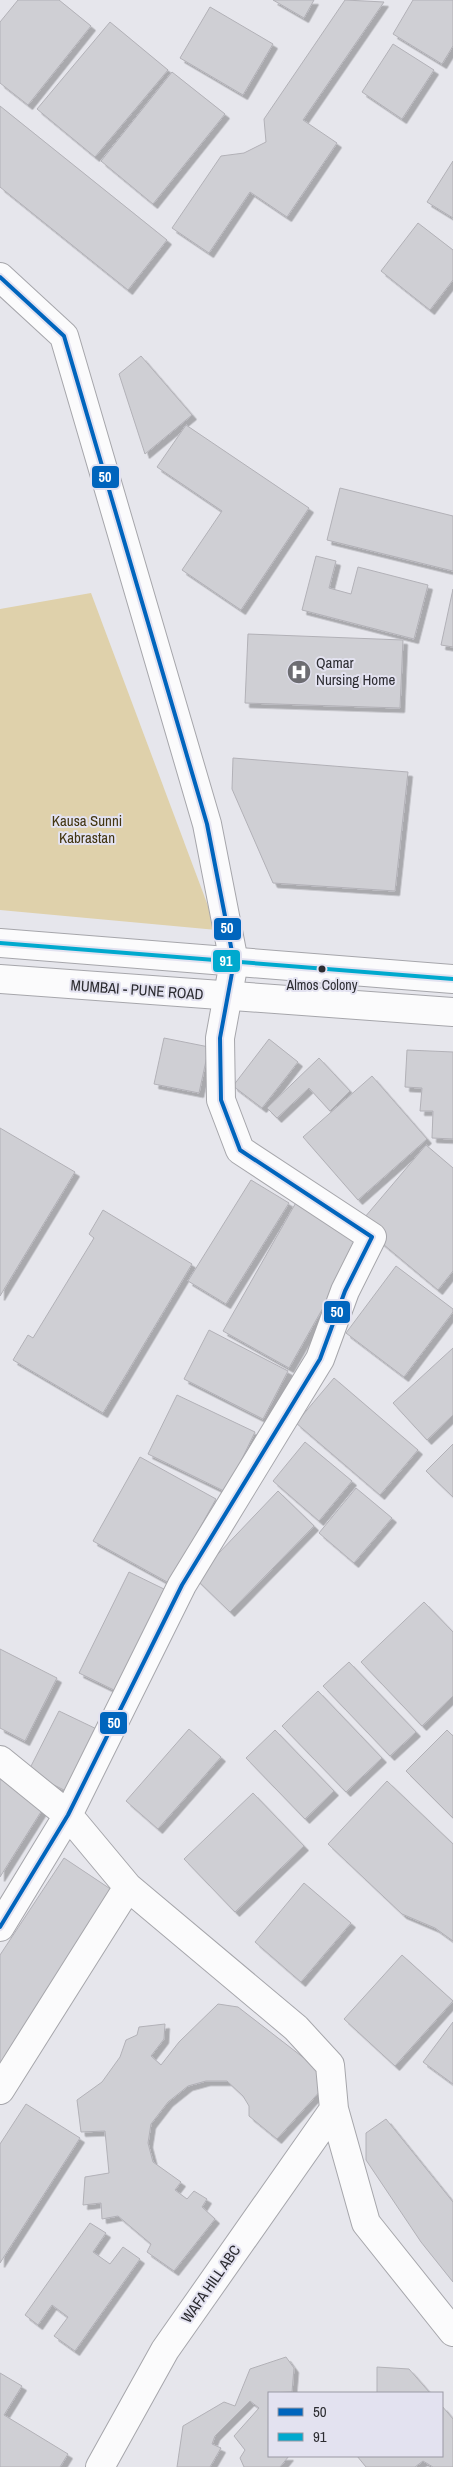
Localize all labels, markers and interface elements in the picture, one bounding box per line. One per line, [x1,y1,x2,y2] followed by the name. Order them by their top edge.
[91,465,120,489] line badge: 50
[99,468,111,486] text: 50
[316,652,395,690] place label: Qamar Nursing Home
[286,659,312,685] hospital icon: Qamar Nursing Home
[52,810,122,848] park label: Kausa Sunni Kabrastan
[213,917,242,941] line badge: 50
[221,919,233,937] text: 50
[212,949,241,973] line badge: 91
[220,952,233,970] text: 91
[317,964,327,974] marker: Almos Colony
[70,974,204,1005] street label: MUMBAI - PUNE ROAD
[286,976,358,994] place label: Almos Colony
[323,1300,351,1324] line badge: 50
[331,1303,343,1321] text: 50
[99,1711,128,1735] line badge: 50
[108,1714,120,1732] text: 50
[176,2240,245,2327] street label: WAFA HILL ABC
[268,2392,443,2457] legend
[313,2401,327,2422] text: 50
[313,2426,327,2447] text: 91

